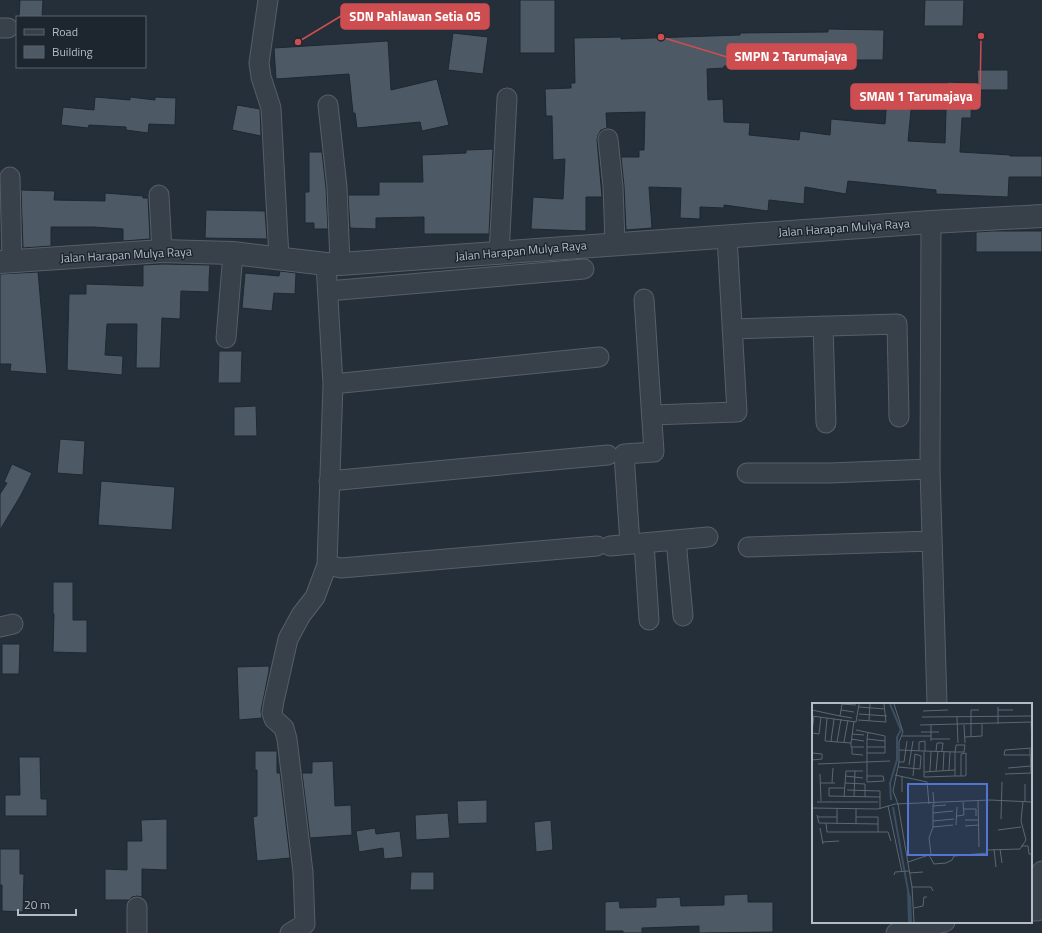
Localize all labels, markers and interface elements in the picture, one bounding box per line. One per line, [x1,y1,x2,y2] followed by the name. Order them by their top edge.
[341,4,489,29] callout: SDN Pahlawan Setia 05
[349,6,481,26] text: SDN Pahlawan Setia 05
[16,16,146,68] legend
[52,22,78,41] text: Road
[52,42,93,61] text: Building
[727,44,856,69] callout: SMPN 2 Tarumajaya
[735,46,848,66] text: SMPN 2 Tarumajaya
[851,84,980,109] callout: SMAN 1 Tarumajaya
[859,86,973,106] text: SMAN 1 Tarumajaya
[778,213,910,242] street label: Jalan Harapan Mulya Raya
[455,235,587,266] street label: Jalan Harapan Mulya Raya
[60,242,192,267] street label: Jalan Harapan Mulya Raya
[812,703,1032,923] inset map
[18,891,76,917] scale bar
[24,895,50,914] text: 20 m

